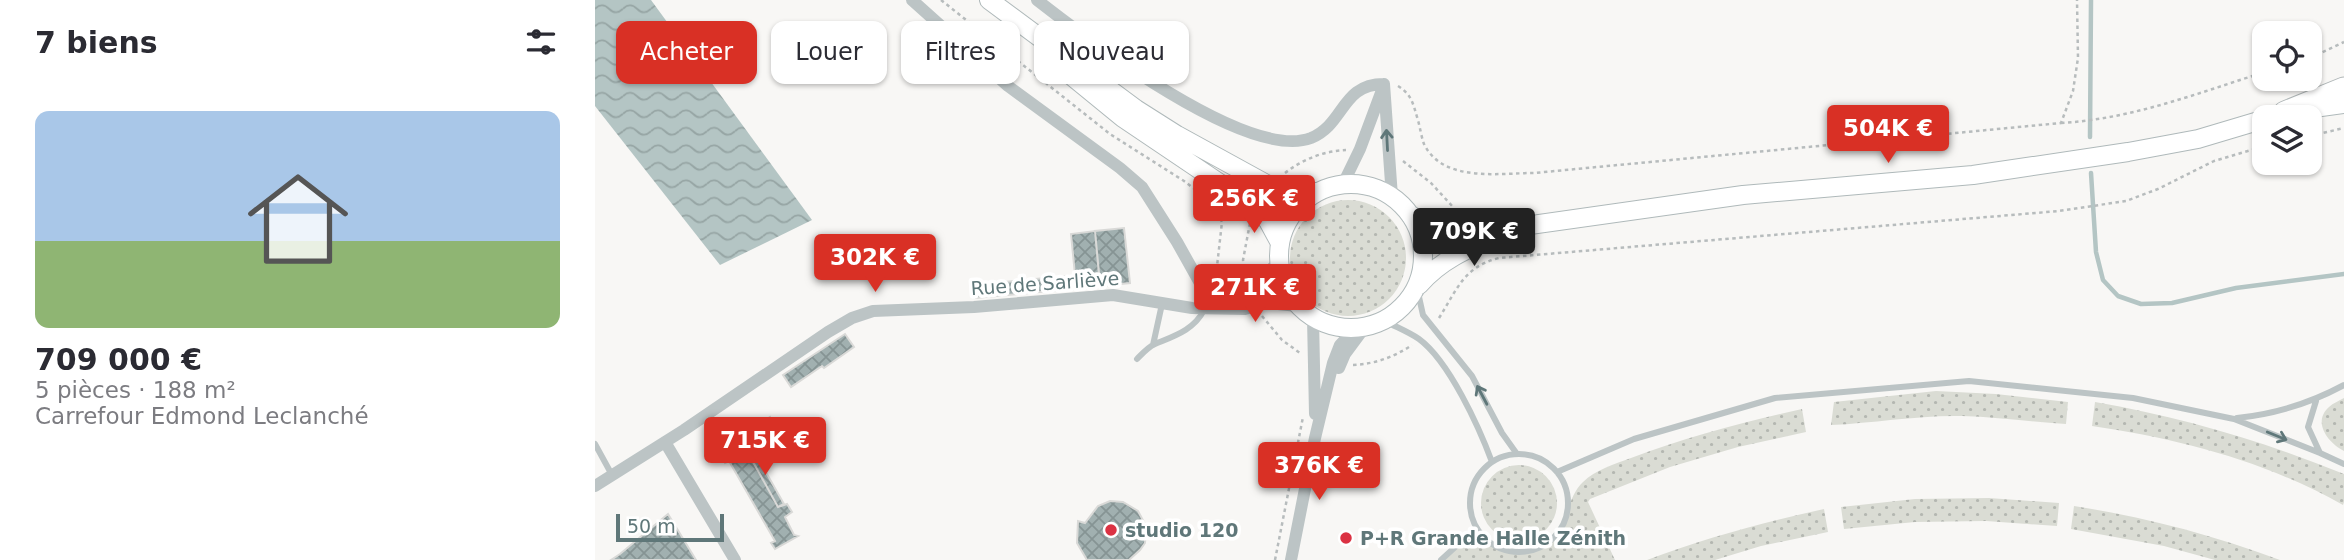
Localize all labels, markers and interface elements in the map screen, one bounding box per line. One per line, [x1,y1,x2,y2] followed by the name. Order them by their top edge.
[616,21,757,84] chip: Acheter
[771,21,887,84] chip: Louer
[901,21,1020,84] chip: Filtres
[1034,21,1189,84] chip: Nouveau
[2252,21,2322,175] map controls
[2252,21,2322,91] button: locate
[522,23,560,61] icon: filters
[35,25,158,60] text: 7 biens
[2252,105,2322,175] button: layers
[1831,106,1945,165] pin: 504K €
[1843,115,1933,141] text: 504K €
[1380,130,1393,152] one-way arrow
[235,156,361,282] icon: home
[1197,176,1311,235] pin: 256K €
[1209,185,1299,211] text: 256K €
[1417,208,1531,268] pin: 709K €
[1429,218,1519,244] text: 709K €
[818,234,932,294] pin: 302K €
[830,244,920,270] text: 302K €
[1198,264,1312,324] pin: 271K €
[970,267,1120,299] street label: Rue de Sarliève
[1210,274,1300,300] text: 271K €
[35,342,202,377] text: 709 000 €
[35,377,236,403] text: 5 pièces · 188 m²
[1475,385,1488,406] one-way arrow
[35,403,369,429] text: Carrefour Edmond Leclanché
[708,418,822,477] pin: 715K €
[720,427,810,453] text: 715K €
[2266,430,2287,443] one-way arrow
[1262,442,1376,502] pin: 376K €
[1274,452,1364,478] text: 376K €
[616,511,725,543] scale bar
[627,515,676,537] text: 50 m
[1125,519,1238,541] place label: studio 120
[1103,522,1119,538] marker: studio 120
[1360,527,1626,549] place label: P+R Grande Halle Zénith
[1338,530,1354,546] marker: P+R Grande Halle Zénith

